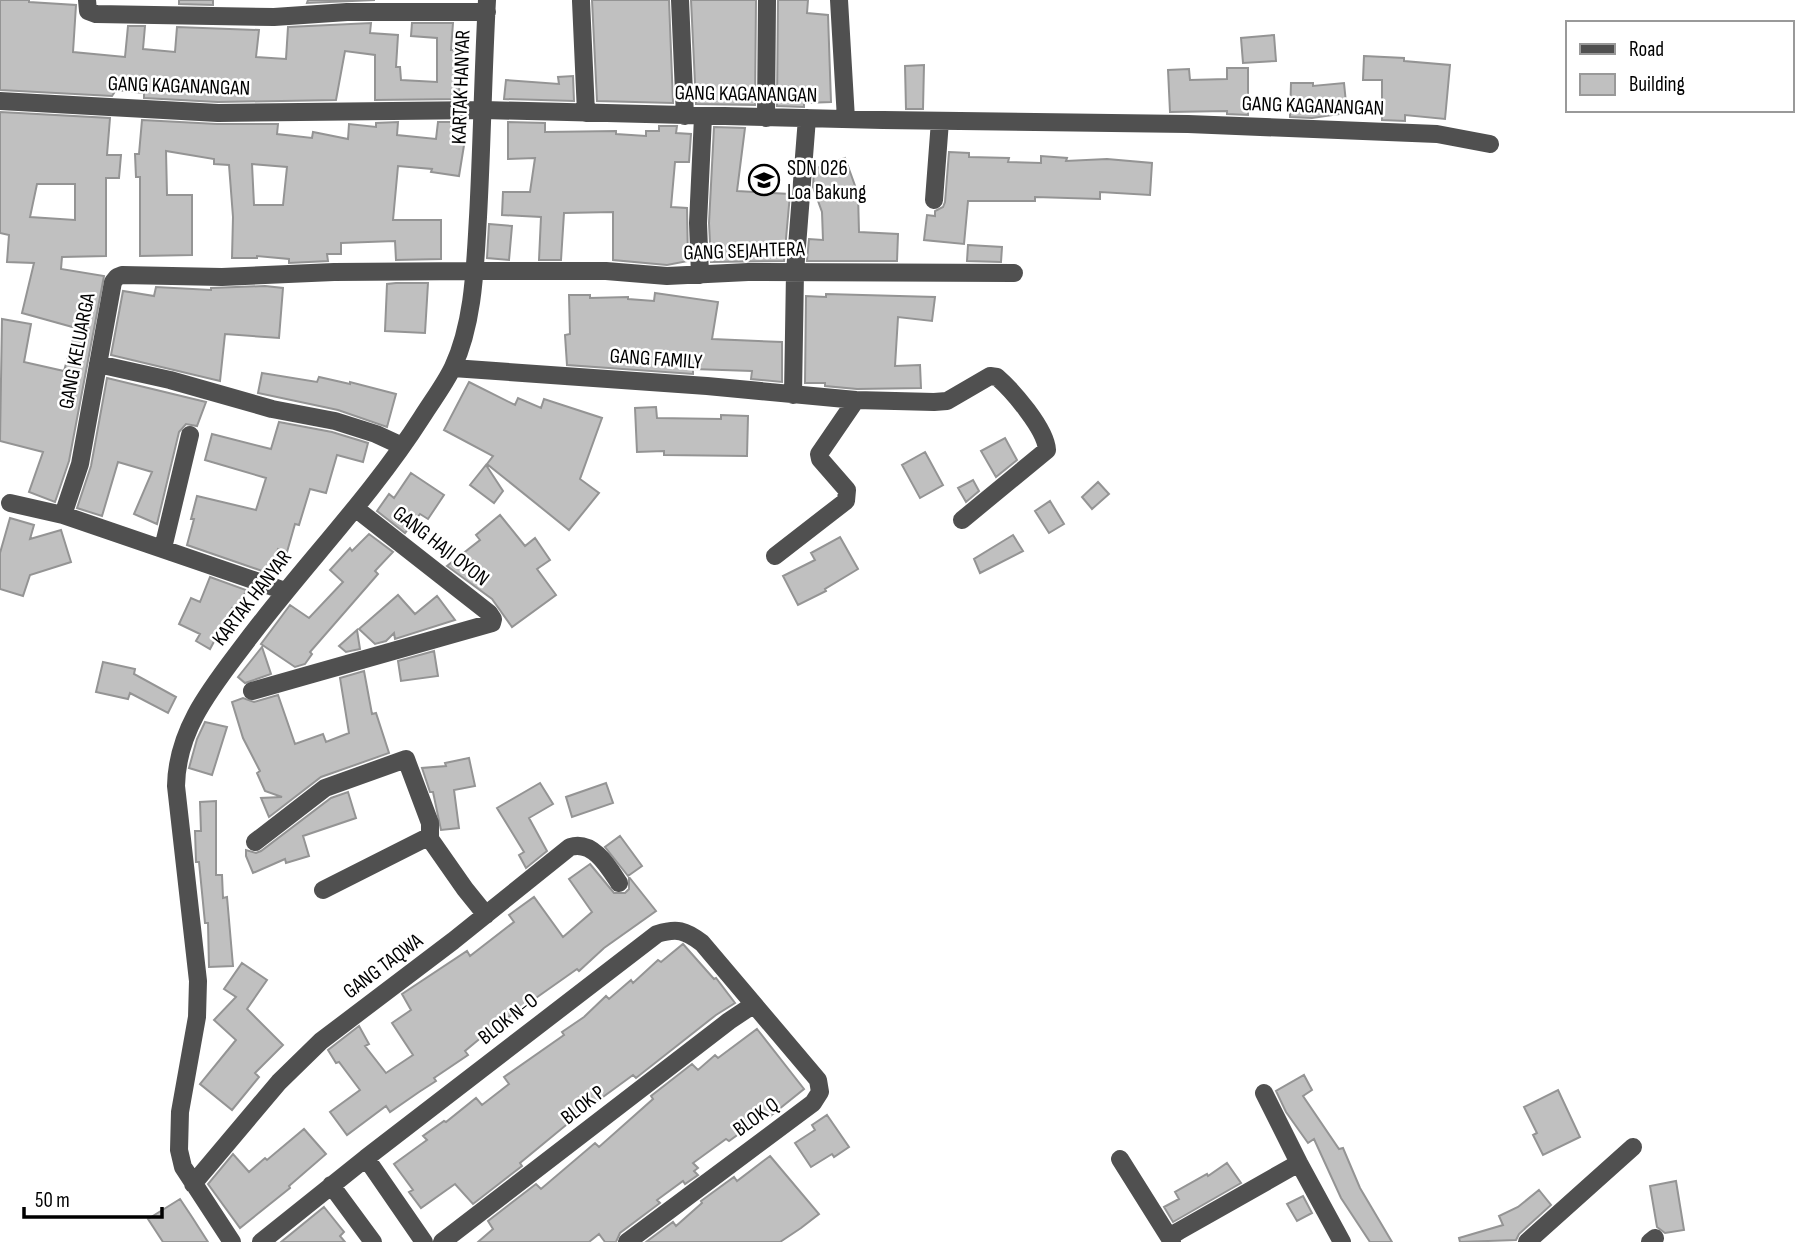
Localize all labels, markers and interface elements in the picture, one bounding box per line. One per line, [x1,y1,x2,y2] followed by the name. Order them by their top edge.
[1566,21,1793,112] legend
[447,29,475,145] street label: KARTAK HANYAR
[1629,37,1664,62] text: Road
[107,71,251,101] street label: GANG KAGANANGAN
[1629,72,1685,97] text: Building
[674,80,818,108] street label: GANG KAGANANGAN
[1241,91,1385,121] street label: GANG KAGANANGAN
[787,156,866,205] place label: SDN 026 Loa Bakung
[747,163,781,197] school or university icon: SDN 026 Loa Bakung
[683,236,806,266] street label: GANG SEJAHTERA
[53,290,101,411] street label: GANG KELUARGA
[609,343,703,375] street label: GANG FAMILY
[388,501,494,591] street label: GANG HAJI OYON
[207,545,297,651] street label: KARTAK HANYAR
[338,927,428,1004] street label: GANG TAQWA
[473,988,543,1050] street label: BLOK N-O
[556,1080,610,1130] street label: BLOK P
[728,1092,784,1142] street label: BLOK Q
[24,1176,163,1220] scale bar
[35,1188,70,1213] text: 50 m

